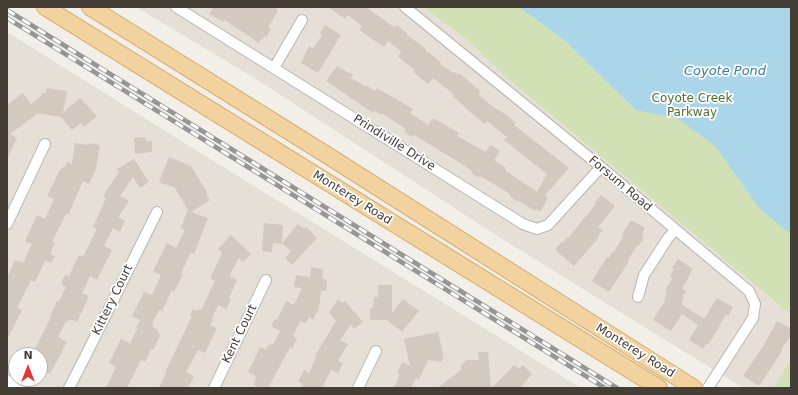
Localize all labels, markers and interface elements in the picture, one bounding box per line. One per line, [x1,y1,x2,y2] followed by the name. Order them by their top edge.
[684,64,766,80] water label: Coyote Pond
[652,92,732,120] park label: Coyote Creek Parkway
[350,112,438,174] street label: Prindiville Drive
[585,153,655,215] street label: Forsum Road
[310,168,394,228] street label: Monterey Road
[90,262,136,338] street label: Kittery Court
[220,302,260,366] street label: Kent Court
[593,321,677,381] street label: Monterey Road
[8,347,48,387] north arrow
[23,349,33,362] text: N

